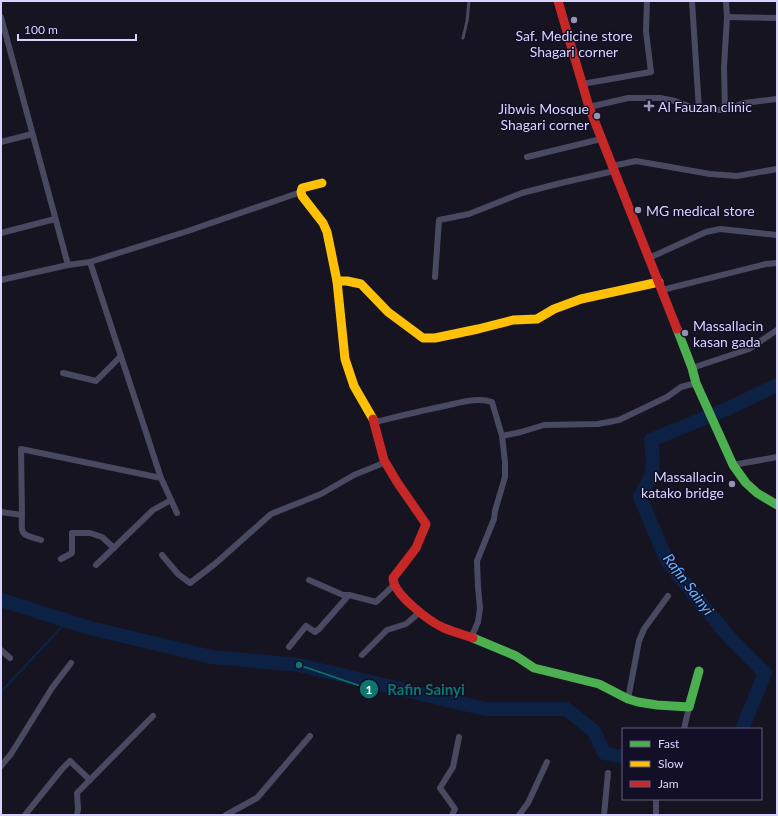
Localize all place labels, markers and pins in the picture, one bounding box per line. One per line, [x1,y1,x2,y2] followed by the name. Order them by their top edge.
[569,15,579,25] marker: Saf. Medicine store Shagari corner
[515,27,633,60] place label: Saf. Medicine store Shagari corner
[658,98,752,115] place label: Al Fauzan clinic
[498,100,589,133] place label: Jibwis Mosque Shagari corner
[643,100,655,112] marker: Al Fauzan clinic
[592,111,602,121] marker: Jibwis Mosque Shagari corner
[646,202,755,219] place label: MG medical store
[633,205,643,215] marker: MG medical store
[693,317,763,350] place label: Massallacin kasan gada
[680,328,690,338] marker: Massallacin kasan gada
[641,468,724,501] place label: Massallacin katako bridge
[727,479,737,489] marker: Massallacin katako bridge
[359,676,473,703] callout: Rafin Sainyi

